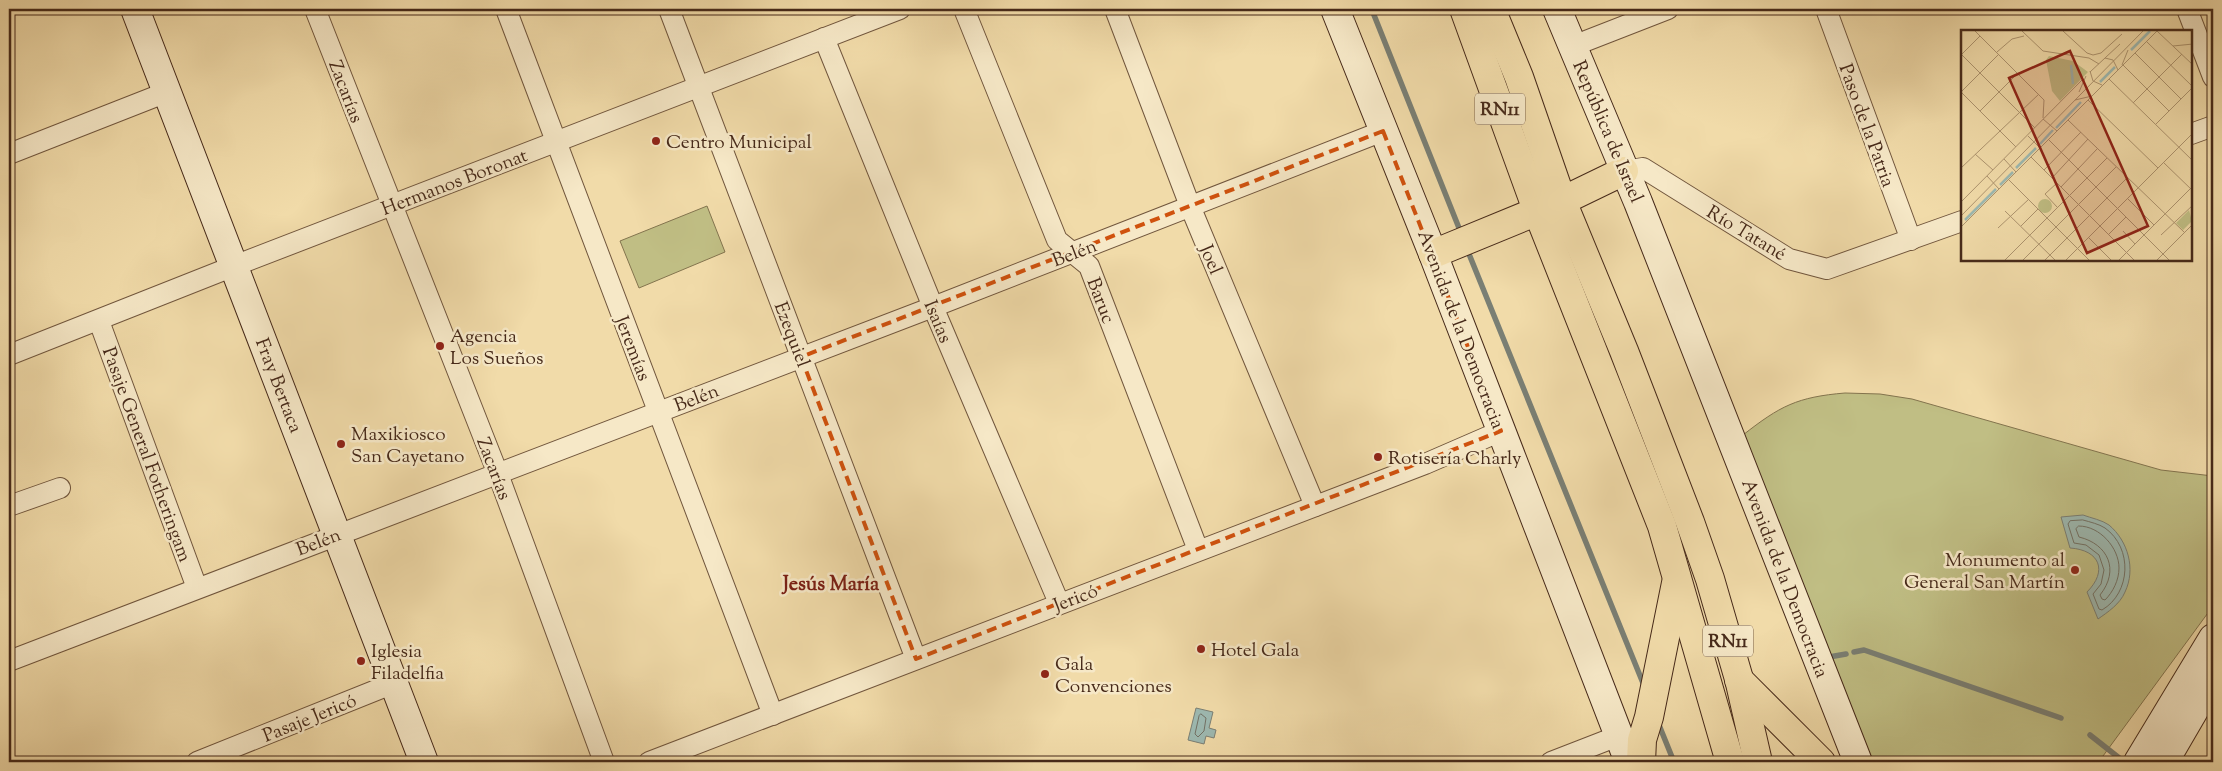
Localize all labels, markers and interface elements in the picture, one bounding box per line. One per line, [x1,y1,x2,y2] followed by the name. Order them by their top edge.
[1961,30,2192,261] inset map
[320,57,369,127] street label: Zacarías
[1565,57,1649,207] street label: República de Israel
[1831,60,1901,192] street label: Paso de la Patria
[1475,94,1525,125] road number: RN11
[666,130,812,157] place label: Centro Municipal
[650,135,662,147] marker: Centro Municipal
[378,143,532,224] street label: Hermanos Boronat
[1701,200,1791,269] street label: Río Tatané
[1409,227,1510,433] street label: Avenida de la Democracia
[1049,233,1101,275] street label: Belén
[1191,240,1228,279] street label: Joel
[1079,274,1121,328] street label: Baruc
[916,296,958,348] street label: Isaías
[766,298,815,372] street label: Ezequiel
[607,312,656,385] street label: Jeremías
[450,324,543,373] place label: Agencia Los Sueños
[247,335,308,437] street label: Fray Bertaca
[434,340,446,352] marker: Agencia Los Sueños
[94,344,197,566] street label: Pasaje General Fotheringam
[671,378,723,420] street label: Belén
[351,422,464,471] place label: Maxikiosco San Cayetano
[468,434,517,504] street label: Zacarías
[335,438,347,450] marker: Maxikiosco San Cayetano
[1388,446,1522,473] place label: Rotisería Charly
[1372,451,1384,463] marker: Rotisería Charly
[1733,476,1834,682] street label: Avenida de la Democracia
[293,522,345,564] street label: Belén
[1904,548,2065,597] place label: Monumento al General San Martín
[2069,564,2081,576] marker: Monumento al General San Martín
[781,571,880,600] district label: Jesús María
[1049,579,1102,620] street label: Jericó
[1703,626,1753,656] road number: RN11
[1211,638,1300,665] place label: Hotel Gala
[371,639,444,688] place label: Iglesia Filadelfia
[1195,643,1207,655] marker: Hotel Gala
[1055,652,1172,701] place label: Gala Convenciones
[355,655,367,667] marker: Iglesia Filadelfia
[1039,668,1051,680] marker: Gala Convenciones
[259,688,361,750] street label: Pasaje Jericó

